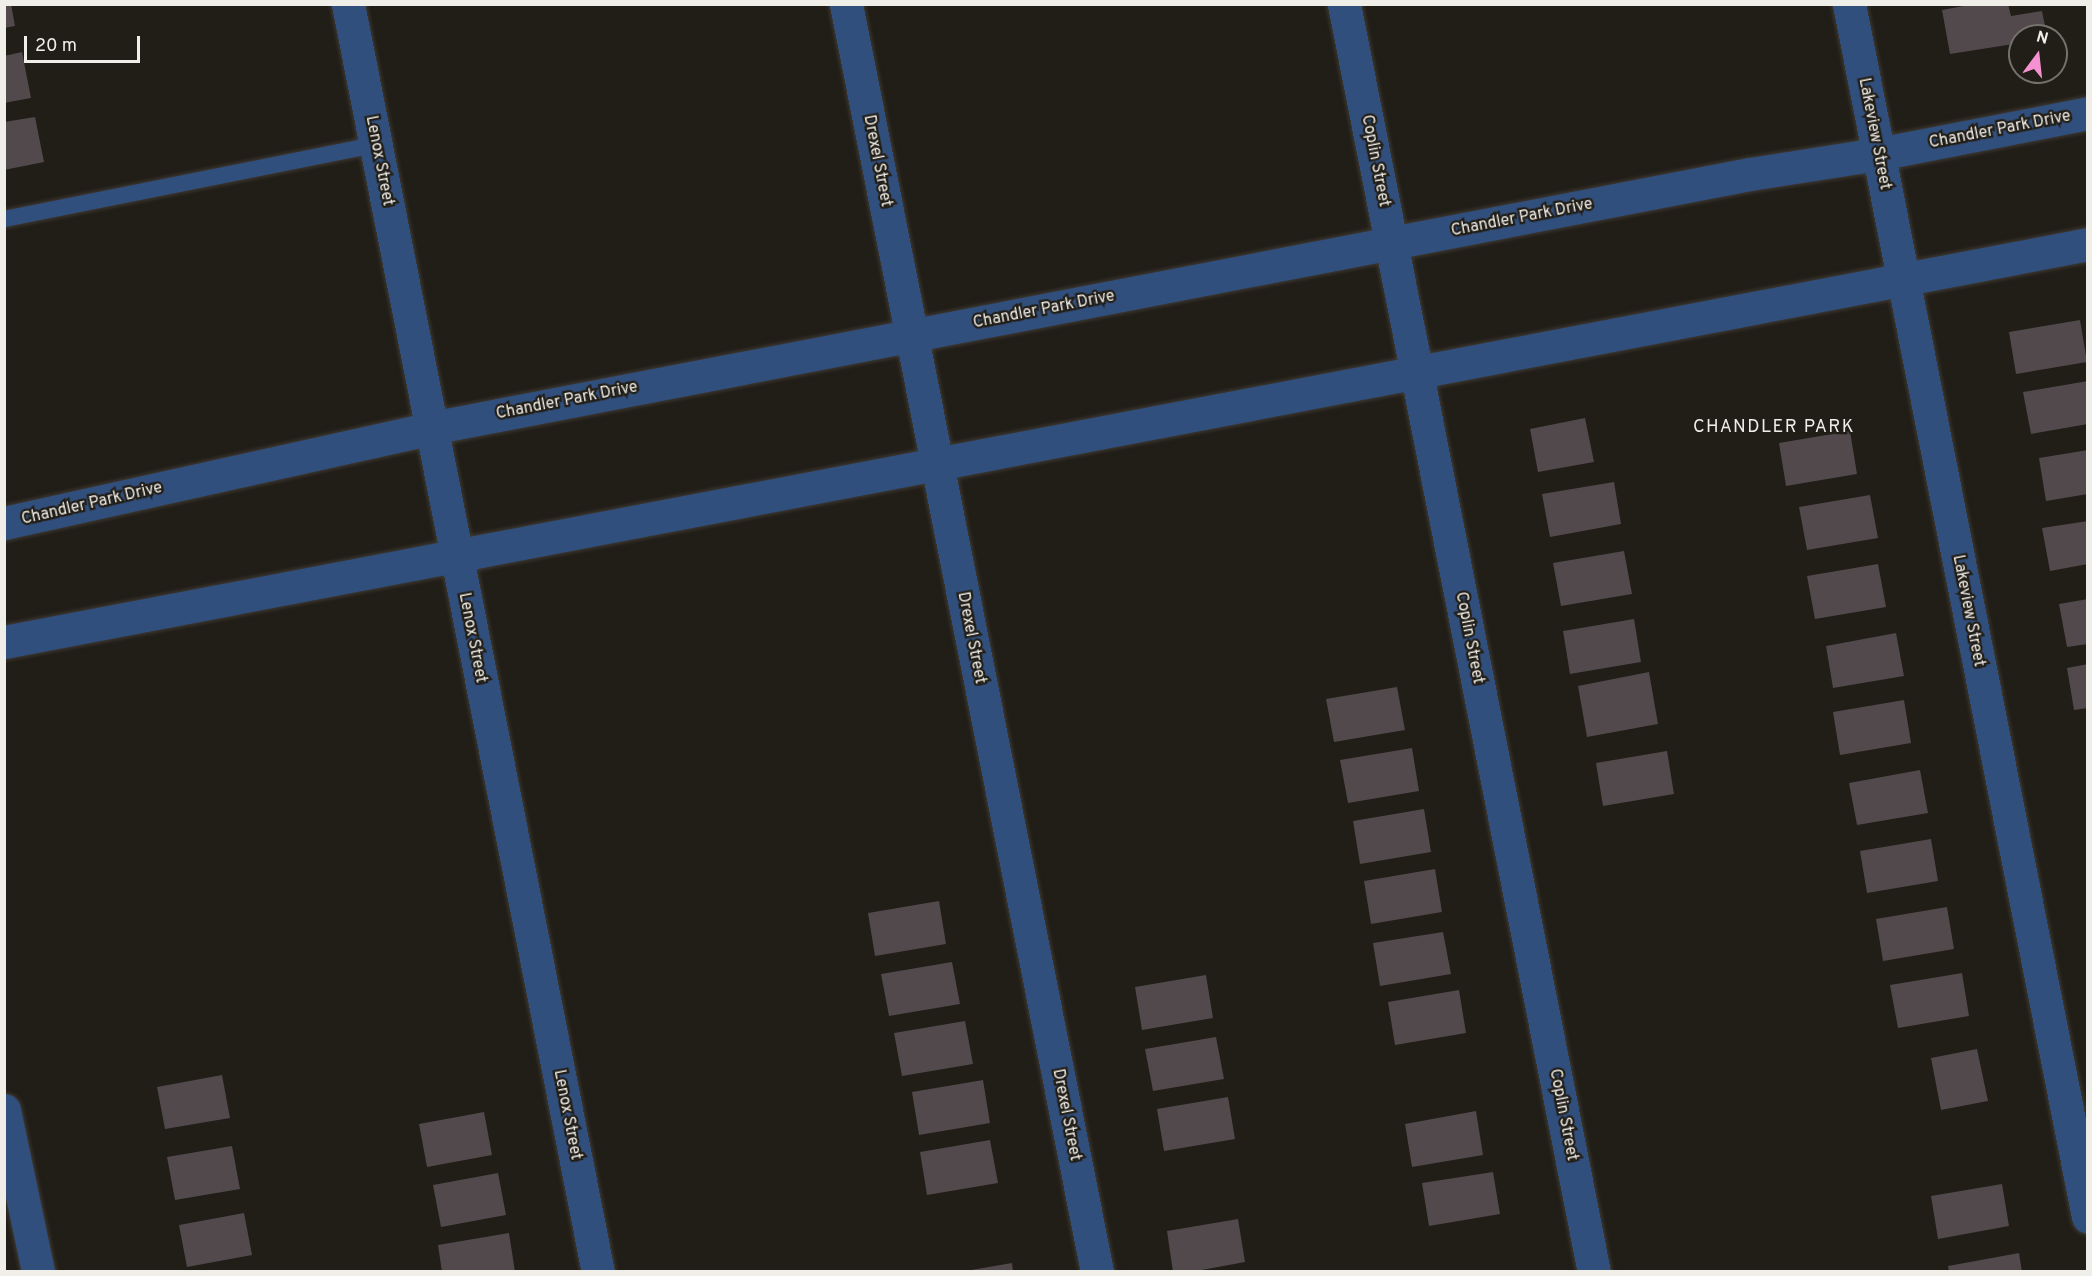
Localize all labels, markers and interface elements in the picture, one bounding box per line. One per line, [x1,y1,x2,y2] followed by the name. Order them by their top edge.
[27,24,142,62] scale bar
[2008,24,2068,84] north arrow
[2034,27,2050,50] text: N
[35,35,77,58] text: 20 m
[1854,76,1894,192] street label: Lakeview Street
[1928,107,2072,153] street label: Chandler Park Drive
[859,113,895,209] street label: Drexel Street
[1357,113,1393,209] street label: Coplin Street
[361,114,397,208] street label: Lenox Street
[1450,195,1594,241] street label: Chandler Park Drive
[972,287,1116,333] street label: Chandler Park Drive
[495,378,639,424] street label: Chandler Park Drive
[1693,417,1855,439] district label: CHANDLER PARK
[20,478,164,530] street label: Chandler Park Drive
[1948,553,1988,669] street label: Lakeview Street
[953,590,989,686] street label: Drexel Street
[1451,590,1487,686] street label: Coplin Street
[454,591,490,685] street label: Lenox Street
[1048,1067,1084,1163] street label: Drexel Street
[1545,1067,1581,1163] street label: Coplin Street
[549,1068,585,1162] street label: Lenox Street

